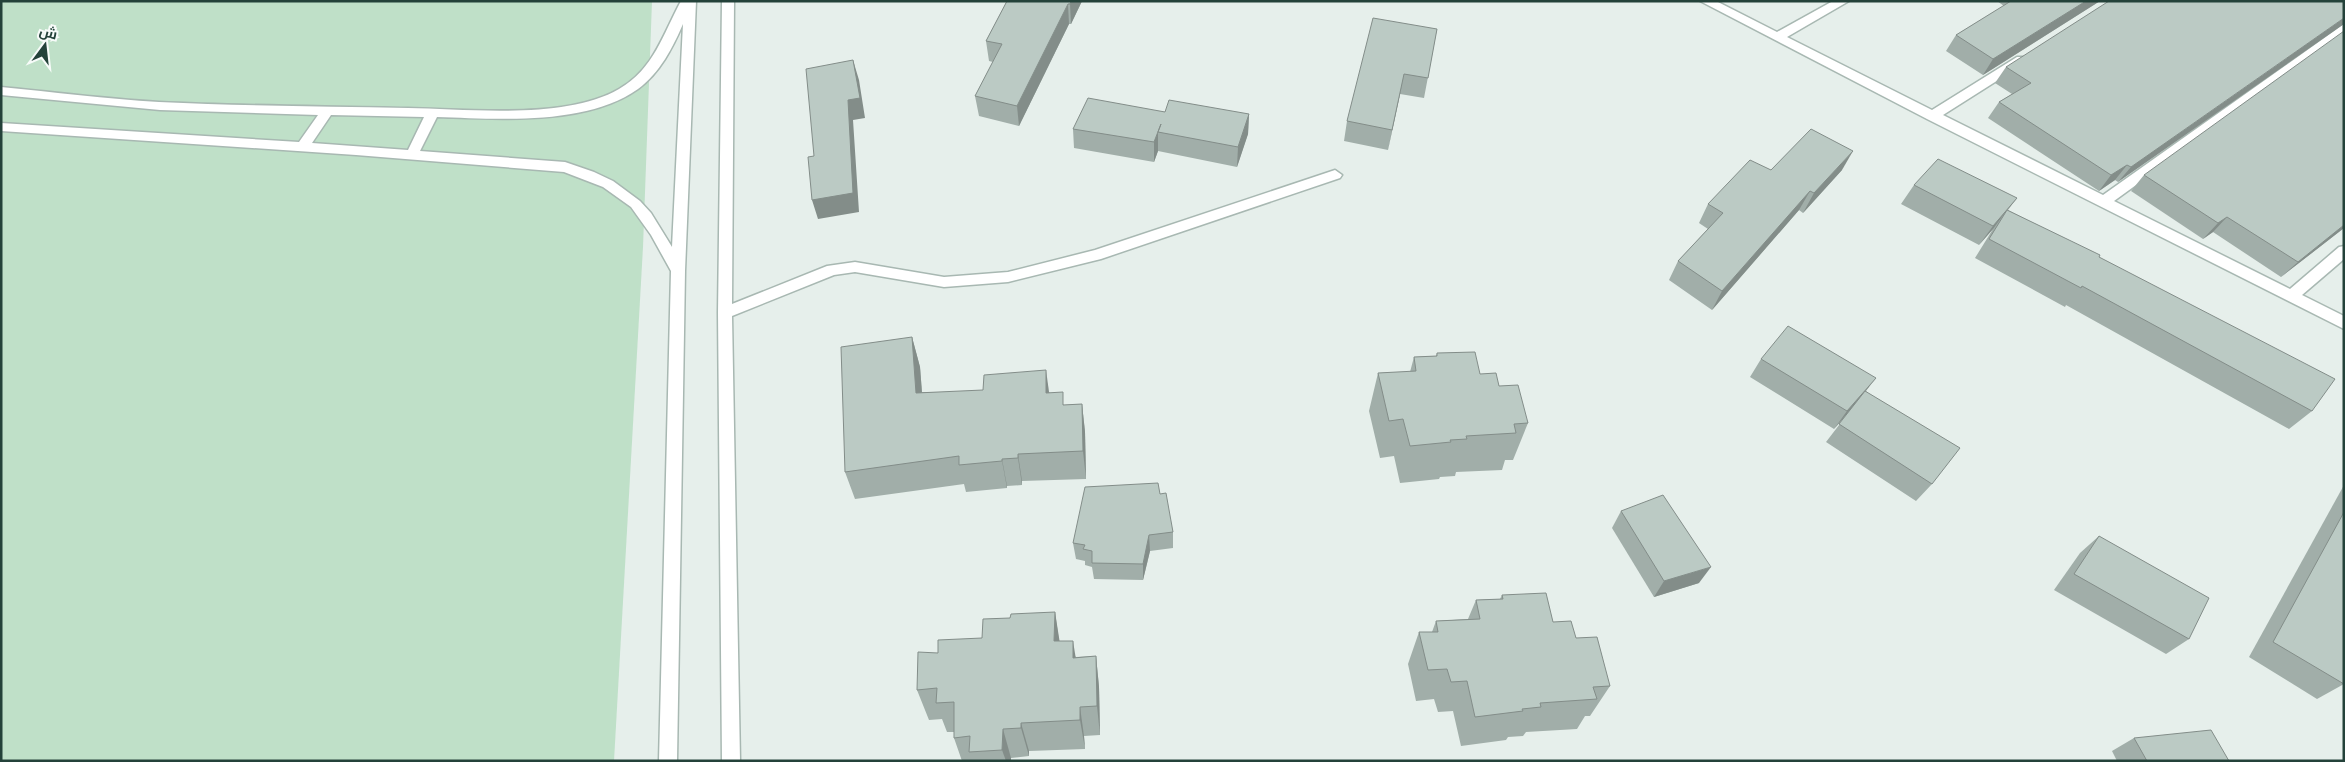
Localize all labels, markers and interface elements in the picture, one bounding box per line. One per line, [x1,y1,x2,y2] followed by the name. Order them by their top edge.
[37,19,60,44] text: ش
[20,20,70,70] north arrow

